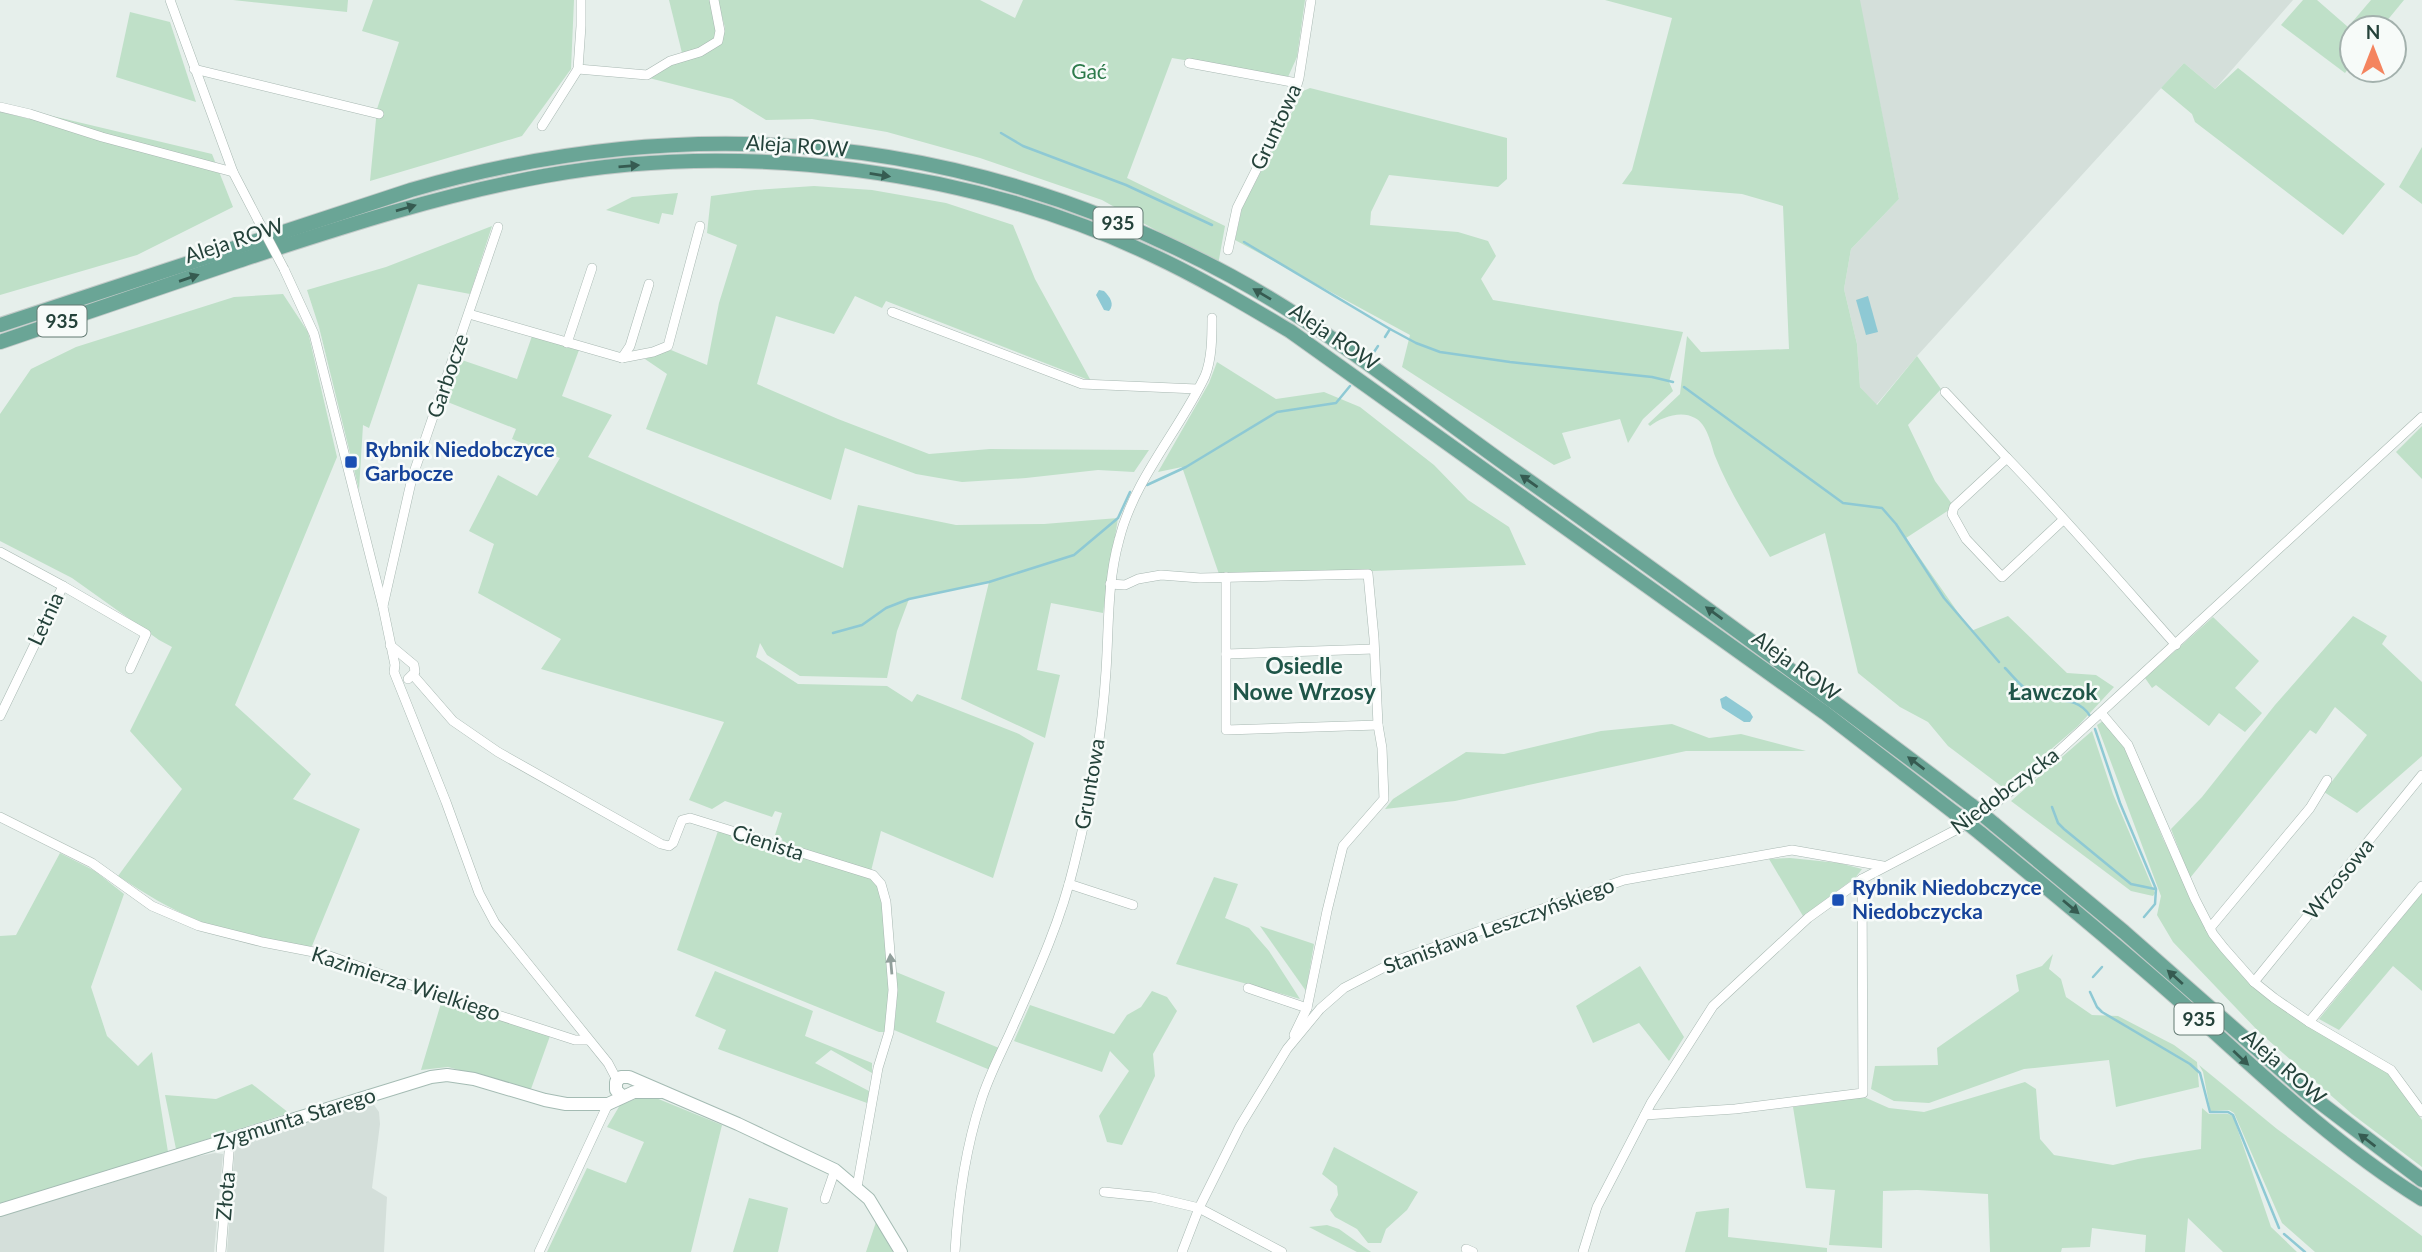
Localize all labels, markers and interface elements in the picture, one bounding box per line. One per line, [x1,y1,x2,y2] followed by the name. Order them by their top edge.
[2338,14,2408,84] north arrow
[2366,20,2380,43] text: N
[1071,58,1107,83] park label: Gać
[1244,79,1305,173] street label: Gruntowa
[745,128,849,161] street label: Aleja ROW
[618,160,640,171] one-way arrow
[869,170,891,181] one-way arrow
[396,202,417,212] one-way arrow
[1094,208,1142,238] road number: 935
[181,212,286,267] street label: Aleja ROW
[179,272,200,283] one-way arrow
[1253,288,1272,301] one-way arrow
[1285,297,1384,375] street label: Aleja ROW
[38,306,86,336] road number: 935
[421,330,473,421] street label: Garbocze
[365,436,555,485] place label: Rybnik Niedobczyce Garbocze
[343,454,359,470] marker: Rybnik Niedobczyce Garbocze
[1520,474,1538,488] one-way arrow
[22,588,68,649] street label: Letnia
[1705,607,1723,621] one-way arrow
[1748,625,1846,705] street label: Aleja ROW
[1232,651,1377,705] district label: Osiedle Nowe Wrzosy
[2008,677,2098,705] district label: Ławczok
[1068,736,1109,831] street label: Gruntowa
[1945,741,2063,838] street label: Niedobczycka
[1908,756,1926,771] one-way arrow
[729,818,808,865] street label: Cienista
[2297,832,2378,924] street label: Wrzosowa
[1380,871,1617,978] street label: Stanisława Leszczyńskiego
[1852,874,2042,923] place label: Rybnik Niedobczyce Niedobczycka
[1830,892,1846,908] marker: Rybnik Niedobczyce Niedobczycka
[2062,899,2079,914] one-way arrow
[309,940,504,1025] street label: Kazimierza Wielkiego
[885,953,896,975] one-way arrow
[2167,969,2184,985] one-way arrow
[2174,1004,2224,1035] road number: 935
[2238,1023,2332,1109] street label: Aleja ROW
[2232,1049,2249,1065] one-way arrow
[211,1081,378,1154] street label: Zygmunta Starego
[2358,1133,2376,1148] one-way arrow
[210,1171,239,1221] street label: Złota

